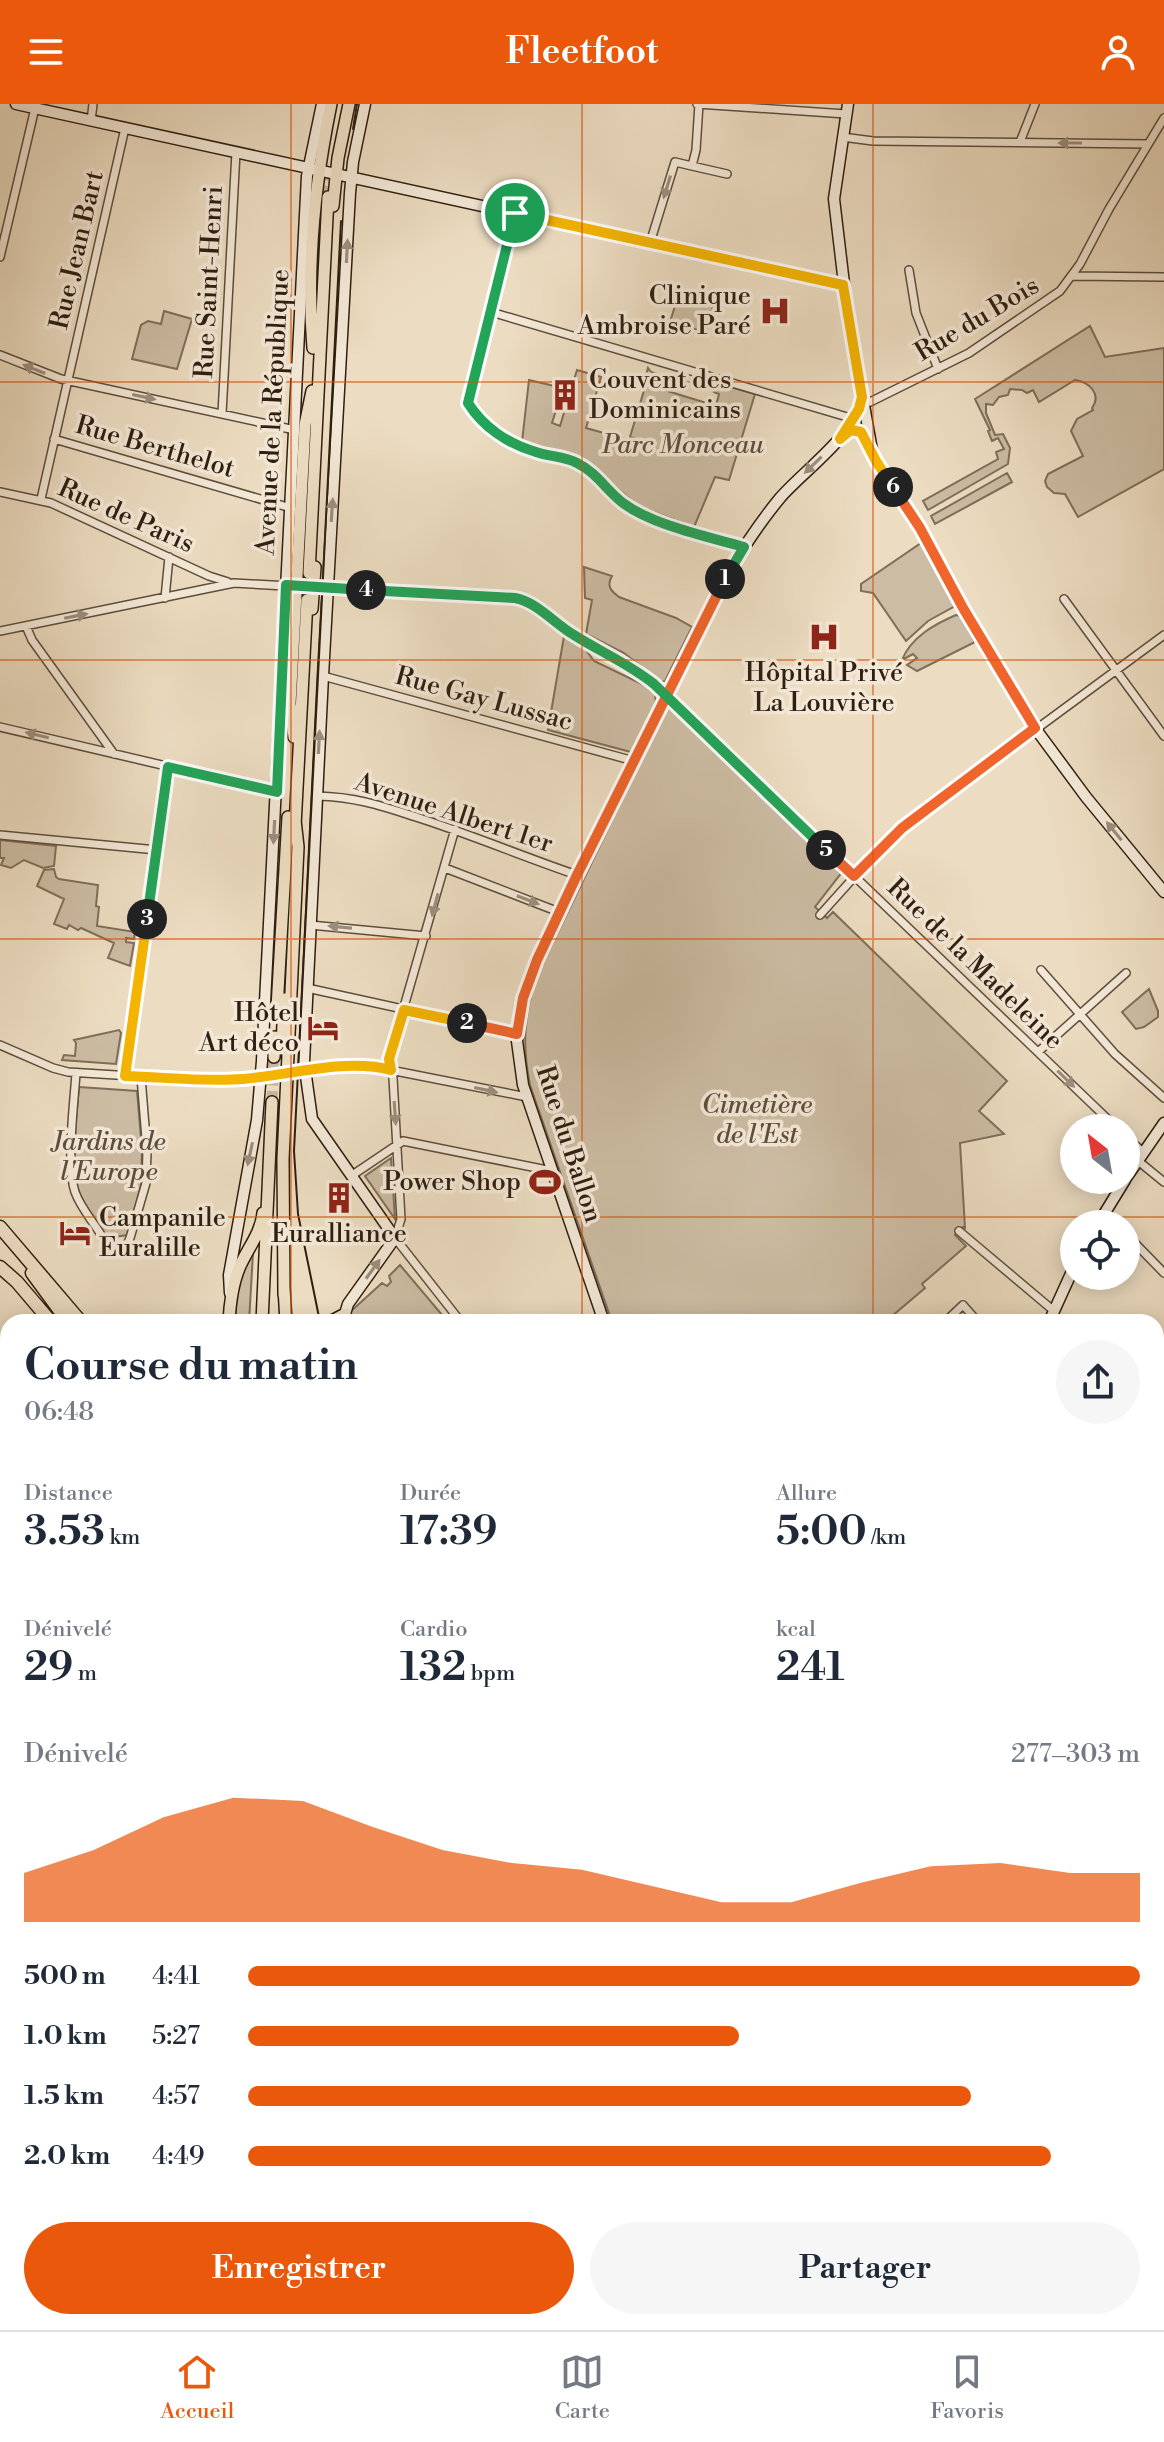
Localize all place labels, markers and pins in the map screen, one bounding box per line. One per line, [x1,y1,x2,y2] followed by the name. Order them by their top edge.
[481,179,549,247] pin
[577,280,751,342] place label: Clinique Ambroise Paré
[758,294,792,328] hospital icon: Clinique Ambroise Paré
[589,364,741,426] place label: Couvent des Dominicains
[548,378,582,412] building icon: Couvent des Dominicains
[873,467,913,507] pin: 6
[705,559,745,599] pin: 1
[346,570,386,610] pin: 4
[807,620,841,654] hospital icon: Hôpital Privé La Louvière
[745,657,903,719] place label: Hôpital Privé La Louvière
[806,830,846,870] pin: 5
[127,899,167,939] pin: 3
[198,997,299,1059] place label: Hôtel Art déco
[447,1003,487,1043] pin: 2
[306,1011,340,1045] hotel icon: Hôtel Art déco
[528,1165,562,1199] sports icon: Power Shop
[383,1166,521,1198] place label: Power Shop
[322,1181,356,1215] building icon: Euralliance
[99,1202,226,1264] place label: Campanile Euralille
[58,1216,92,1250] hotel icon: Campanile Euralille
[271,1218,407,1250] place label: Euralliance

